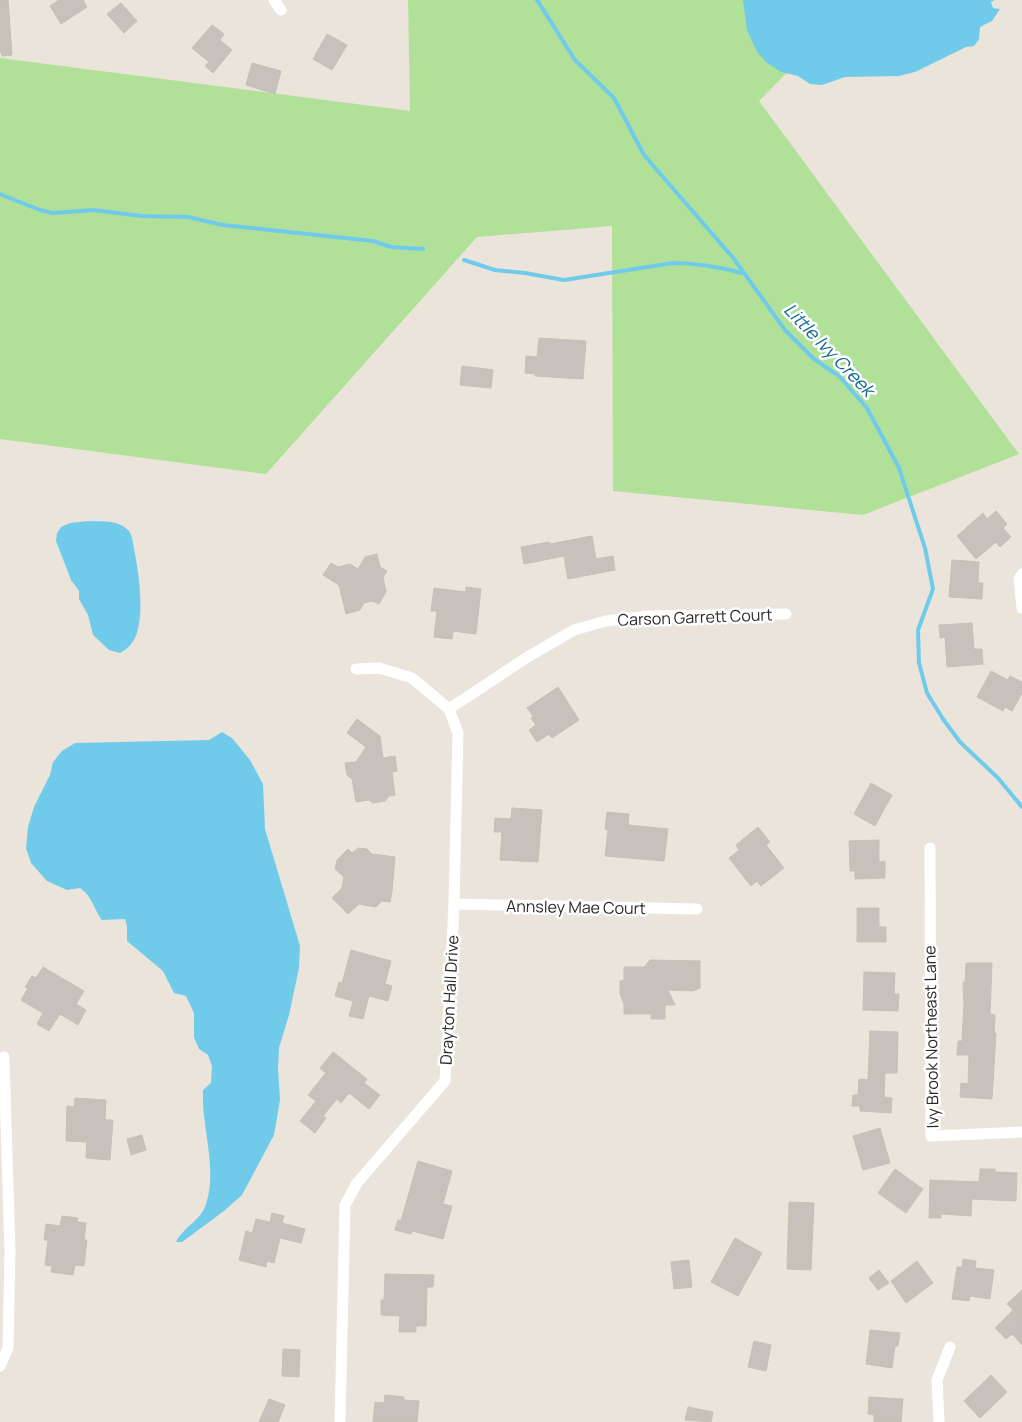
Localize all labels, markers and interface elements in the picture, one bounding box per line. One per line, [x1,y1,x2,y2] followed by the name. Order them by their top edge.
[779,298,882,403] water label: Little Ivy Creek
[617,603,773,631] street label: Carson Garrett Court
[506,895,646,919] street label: Annsley Mae Court
[435,935,463,1065] street label: Drayton Hall Drive
[918,945,944,1129] street label: Ivy Brook Northeast Lane

